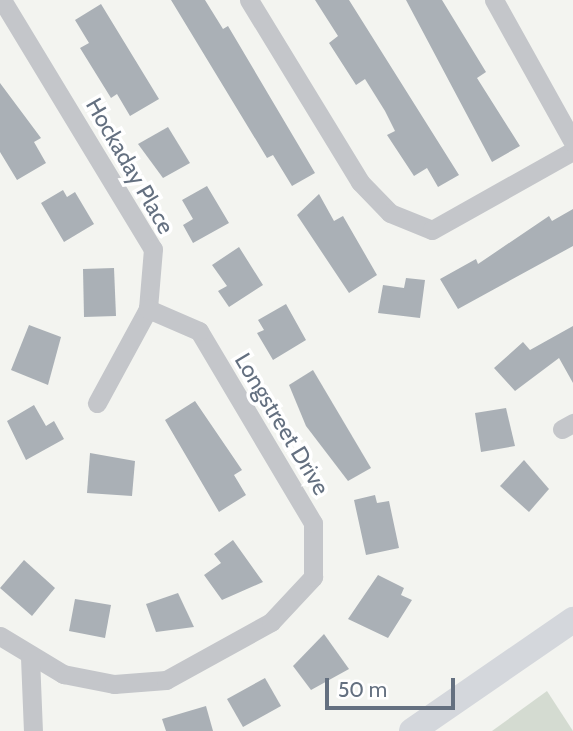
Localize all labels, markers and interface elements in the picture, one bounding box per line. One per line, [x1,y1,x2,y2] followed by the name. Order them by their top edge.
[80,93,180,239] street label: Hockaday Place
[229,348,335,500] street label: Longstreet Drive
[328,664,458,708] scale bar
[338,677,387,702] text: 50 m

